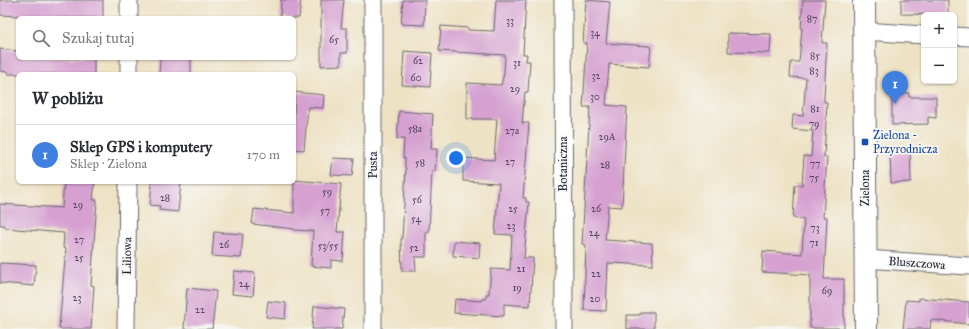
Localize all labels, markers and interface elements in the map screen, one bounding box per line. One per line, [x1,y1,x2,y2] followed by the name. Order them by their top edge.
[921,12,957,84] map controls
[921,12,957,48] button: +
[807,13,817,25] house number: 87
[506,15,514,27] house number: 33
[16,16,296,60] search box
[30,27,52,49] icon: search
[590,27,600,39] house number: 34
[62,29,134,47] text: Szukaj tutaj
[329,34,339,46] house number: 65
[921,48,957,84] button: −
[810,50,820,62] house number: 85
[413,55,423,67] house number: 62
[513,57,521,69] house number: 31
[809,65,819,77] house number: 83
[592,70,601,82] house number: 32
[882,71,908,104] pin: 1
[411,72,422,84] house number: 60
[510,83,520,95] house number: 29
[32,88,103,109] text: W pobliżu
[590,91,600,103] house number: 30
[810,103,820,115] house number: 81
[809,118,819,130] house number: 79
[408,123,423,135] house number: 58a
[505,125,520,137] house number: 27a
[873,128,938,156] place label: Zielona - Przyrodnicza
[598,131,616,143] house number: 29A
[556,135,570,192] street label: Botaniczna
[860,137,870,147] marker: Zielona - Przyrodnicza
[70,138,212,156] text: Sklep GPS i komputery
[42,147,48,163] text: 1
[247,147,280,163] text: 170 m
[446,148,466,168] your location
[366,151,380,178] street label: Pusta
[70,156,147,172] text: Sklep · Zielona
[505,156,515,168] house number: 27
[415,157,425,169] house number: 58
[810,158,820,170] house number: 77
[600,159,610,171] house number: 28
[858,169,872,206] street label: Zielona
[809,172,819,184] house number: 75
[322,186,332,198] house number: 59
[160,192,170,204] house number: 28
[412,194,423,206] house number: 56
[73,199,83,211] house number: 29
[508,203,518,215] house number: 25
[591,203,602,215] house number: 26
[320,205,330,217] house number: 57
[411,213,421,225] house number: 54
[507,220,515,232] house number: 23
[810,222,820,234] house number: 73
[589,227,600,239] house number: 24
[74,234,84,246] house number: 27
[120,236,134,275] street label: Liliowa
[809,237,819,249] house number: 71
[219,239,230,251] house number: 26
[318,240,339,252] house number: 53/55
[409,242,419,254] house number: 52
[74,252,84,264] house number: 25
[888,254,947,272] street label: Bluszczowa
[517,263,525,275] house number: 21
[591,268,601,280] house number: 22
[239,278,250,290] house number: 24
[512,282,522,294] house number: 19
[822,285,832,297] house number: 69
[73,292,81,304] house number: 23
[590,293,601,305] house number: 20
[195,304,205,316] house number: 22

